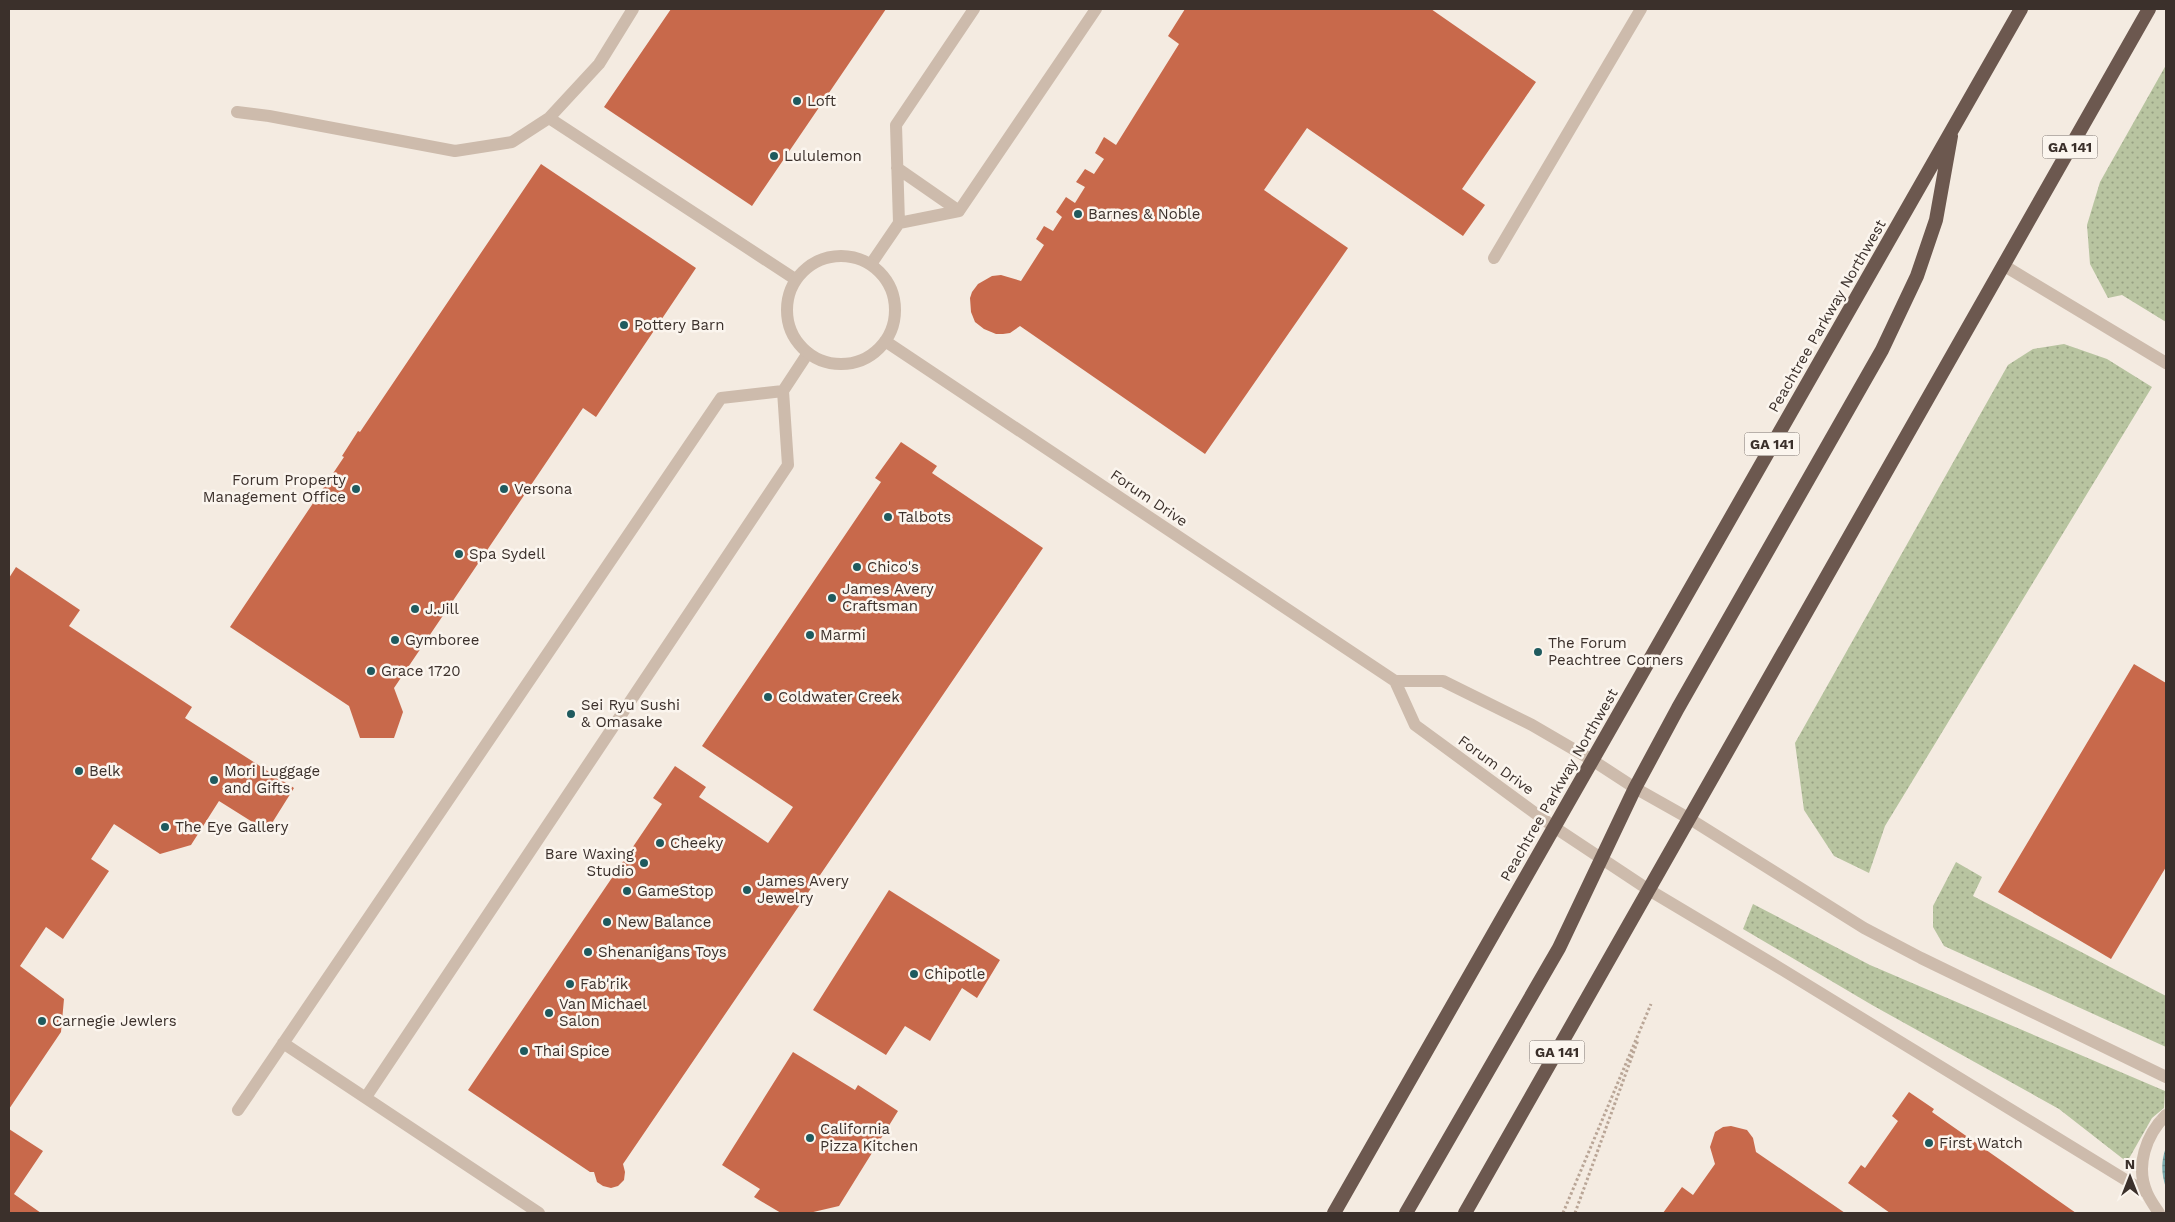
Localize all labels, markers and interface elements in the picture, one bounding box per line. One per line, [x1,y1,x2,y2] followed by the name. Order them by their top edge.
[807,92,837,110] place label: Loft
[791,95,803,107] marker: Loft
[2042,136,2098,158] road number: GA 141
[784,147,862,165] place label: Lululemon
[768,150,780,162] marker: Lululemon
[1088,205,1200,223] place label: Barnes & Noble
[1072,208,1084,220] marker: Barnes & Noble
[1764,216,1890,416] street label: Peachtree Parkway Northwest
[634,316,724,334] place label: Pottery Barn
[618,319,630,331] marker: Pottery Barn
[1744,432,1800,456] road number: GA 141
[1107,466,1191,530] street label: Forum Drive
[203,471,346,506] place label: Forum Property Management Office
[514,480,573,498] place label: Versona
[350,483,362,495] marker: Forum Property Management Office
[498,483,510,495] marker: Versona
[898,508,951,526] place label: Talbots
[882,511,894,523] marker: Talbots
[469,545,546,563] place label: Spa Sydell
[453,548,465,560] marker: Spa Sydell
[867,558,919,576] place label: Chico's
[851,561,863,573] marker: Chico's
[842,580,934,615] place label: James Avery Craftsman
[826,592,838,604] marker: James Avery Craftsman
[425,600,459,618] place label: J.Jill
[409,603,421,615] marker: J.Jill
[820,626,866,644] place label: Marmi
[804,629,816,641] marker: Marmi
[405,631,479,649] place label: Gymboree
[389,634,401,646] marker: Gymboree
[1548,634,1683,669] place label: The Forum Peachtree Corners
[1532,646,1544,658] marker: The Forum Peachtree Corners
[381,662,460,680] place label: Grace 1720
[365,665,377,677] marker: Grace 1720
[1496,685,1622,885] street label: Peachtree Parkway Northwest
[778,688,900,706] place label: Coldwater Creek
[762,691,774,703] marker: Coldwater Creek
[581,696,680,731] place label: Sei Ryu Sushi & Omasake
[565,708,577,720] marker: Sei Ryu Sushi & Omasake
[1455,731,1537,799] street label: Forum Drive
[89,762,121,780] place label: Belk
[224,762,320,797] place label: Mori Luggage and Gifts
[73,765,85,777] marker: Belk
[208,774,220,786] marker: Mori Luggage and Gifts
[175,818,289,836] place label: The Eye Gallery
[159,821,171,833] marker: The Eye Gallery
[670,834,723,852] place label: Cheeky
[654,837,666,849] marker: Cheeky
[545,845,634,880] place label: Bare Waxing Studio
[638,857,650,869] marker: Bare Waxing Studio
[757,872,849,907] place label: James Avery Jewelry
[637,882,714,900] place label: GameStop
[741,884,753,896] marker: James Avery Jewelry
[621,885,633,897] marker: GameStop
[617,913,711,931] place label: New Balance
[601,916,613,928] marker: New Balance
[598,943,727,961] place label: Shenanigans Toys
[582,946,594,958] marker: Shenanigans Toys
[924,965,985,983] place label: Chipotle
[908,968,920,980] marker: Chipotle
[580,975,629,993] place label: Fab'rik
[564,978,576,990] marker: Fab'rik
[559,995,647,1030] place label: Van Michael Salon
[543,1007,555,1019] marker: Van Michael Salon
[52,1012,177,1030] place label: Carnegie Jewlers
[36,1015,48,1027] marker: Carnegie Jewlers
[1530,1040,1584,1064] road number: GA 141
[534,1042,610,1060] place label: Thai Spice
[518,1045,530,1057] marker: Thai Spice
[820,1120,918,1155] place label: California Pizza Kitchen
[804,1132,816,1144] marker: California Pizza Kitchen
[1939,1134,2023,1152] place label: First Watch
[1923,1137,1935,1149] marker: First Watch
[2105,1152,2155,1202] north arrow
[2125,1156,2135,1172] text: N

